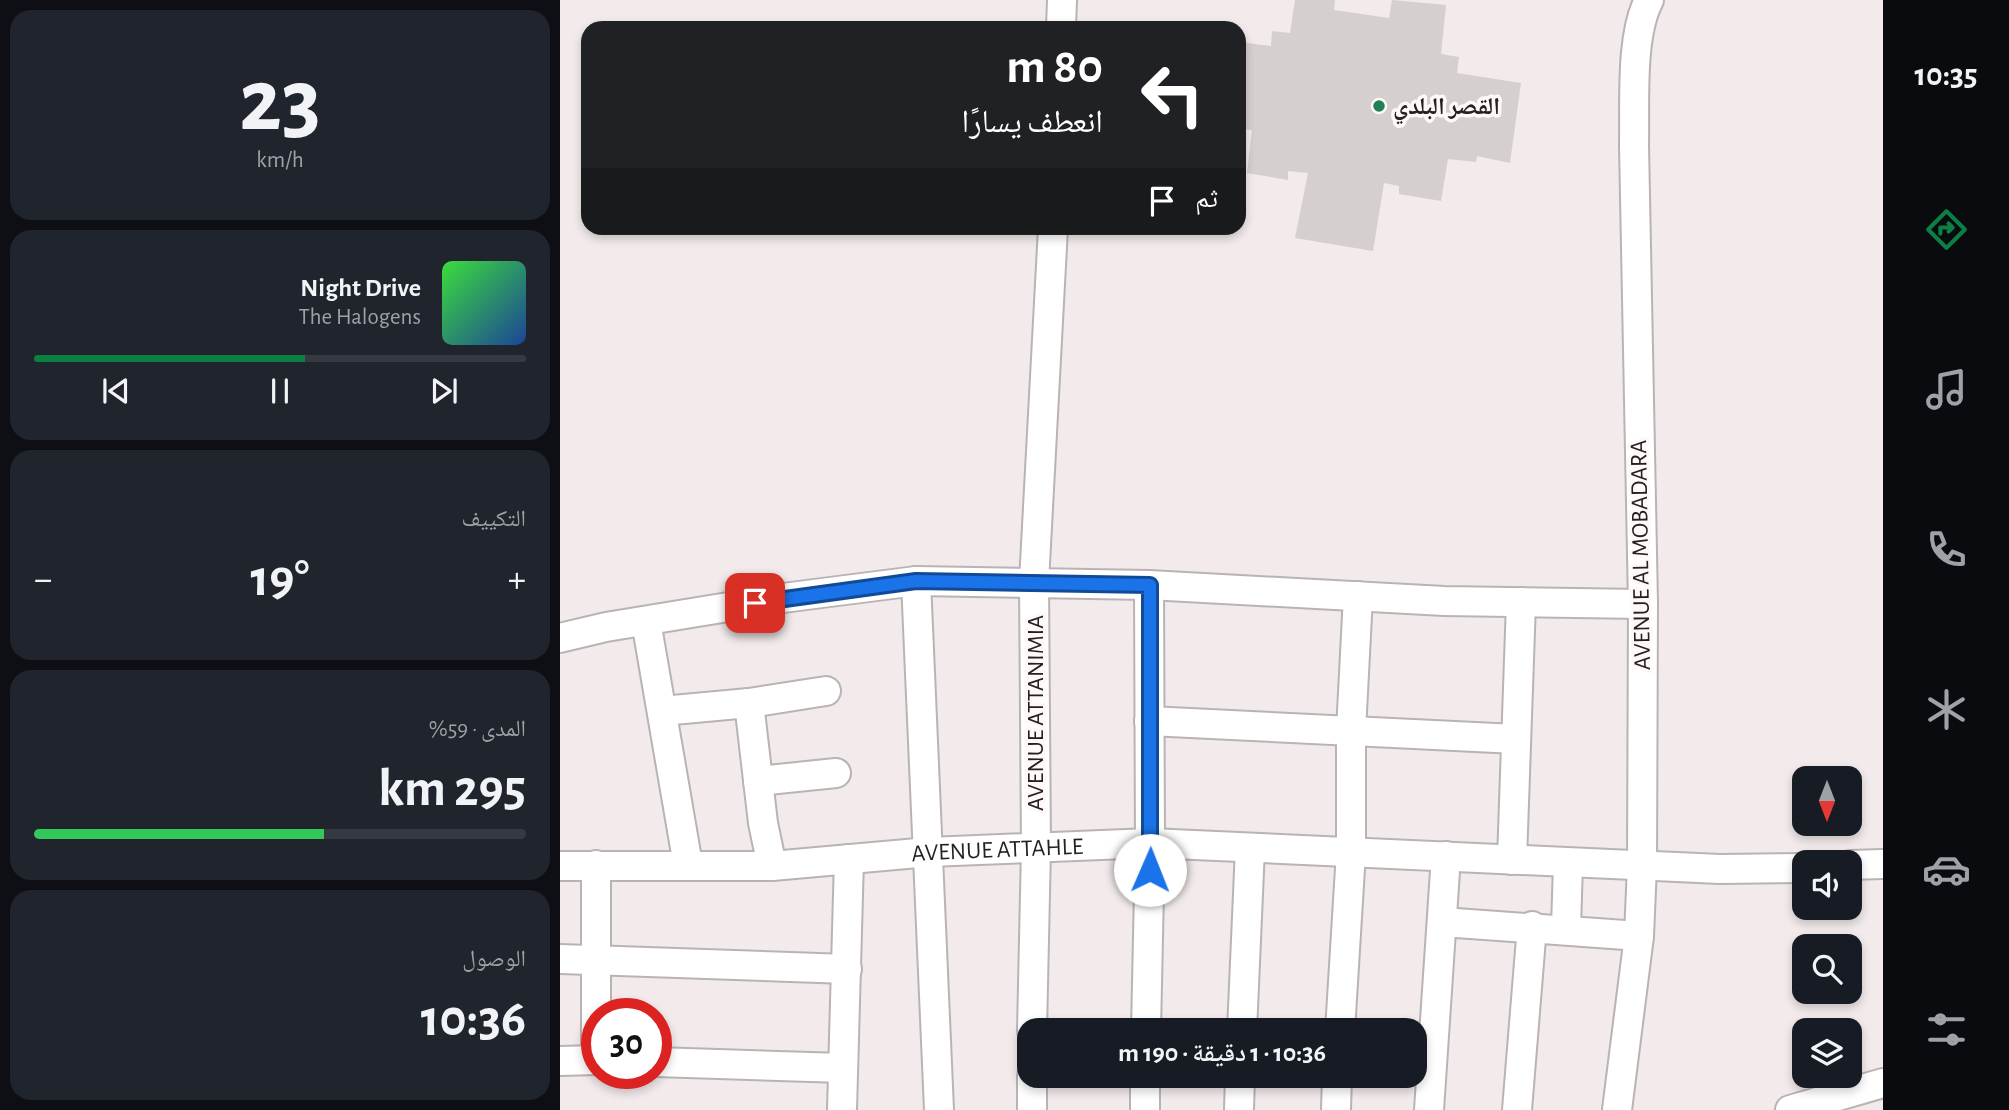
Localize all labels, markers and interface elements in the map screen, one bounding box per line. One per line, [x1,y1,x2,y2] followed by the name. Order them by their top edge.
[1006,43,1103,92] text: 80 m
[1127,49,1218,140] icon: left
[239,56,321,147] text: 23
[1914,59,1978,91] text: 10:35
[1393,95,1500,125] place label: القصر البلدي
[1371,98,1387,114] marker: القصر البلدي
[962,106,1103,138] text: انعطف يسارًا
[256,149,304,172] text: km/h
[1143,182,1181,220] icon: arrive
[1195,186,1218,212] text: ثم
[1922,205,1971,254] icon: directions
[300,275,421,301] text: Night Drive
[299,306,421,329] text: The Halogens
[1922,365,1971,414] icon: music
[97,372,135,410] icon: previous
[261,372,299,410] icon: pause
[425,372,463,410] icon: next
[1627,439,1655,670] street label: AVENUE AL MOBADARA
[461,508,526,531] text: التكييف
[1922,525,1971,574] icon: phone
[250,553,310,605] text: 19°
[34,561,52,599] text: −
[508,561,526,599] text: +
[725,573,785,633] pin
[736,584,774,622] icon: arrive
[1024,615,1048,811] street label: AVENUE ATTANIMIA
[1922,685,1971,734] icon: climate
[429,718,526,741] text: المدى · 59%
[378,763,526,815] text: 295 km
[1792,766,1862,836] north arrow
[1792,766,1862,1088] map controls
[1113,833,1187,907] position arrow
[910,835,1084,867] street label: AVENUE ATTAHLE
[1922,845,1971,894] icon: car
[1792,850,1862,920] button: sound
[1792,934,1862,1004] button: search
[462,948,526,971] text: الوصول
[421,993,526,1045] text: 10:36
[581,998,672,1089] speed limit sign: 30
[1922,1005,1971,1054] icon: filters
[1792,1018,1862,1088] button: layers
[1118,1040,1326,1066] text: 10:36 · 1 دقيقة · 190 m

